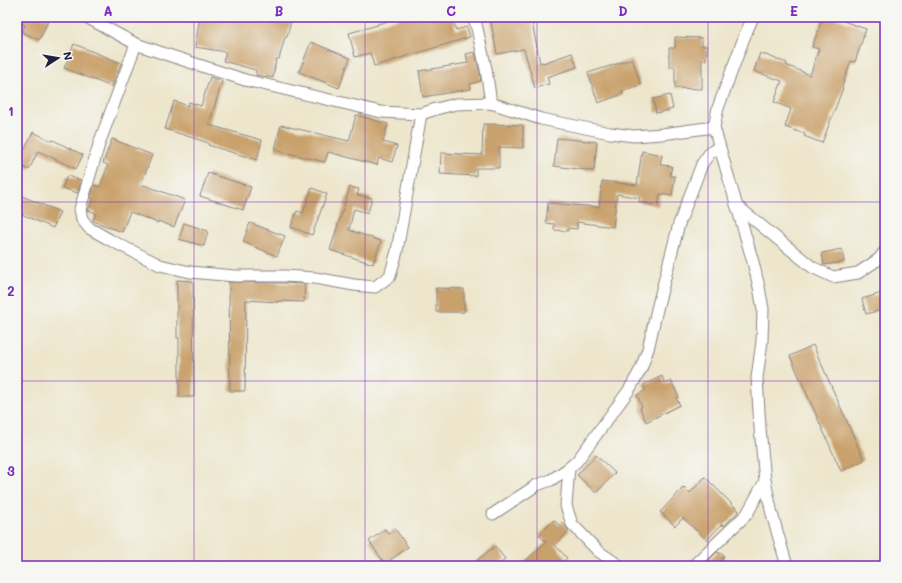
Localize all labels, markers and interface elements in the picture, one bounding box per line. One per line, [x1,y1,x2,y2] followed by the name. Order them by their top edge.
[103,2,113,19] text: A
[275,2,284,19] text: B
[446,2,456,19] text: C
[618,2,628,19] text: D
[790,2,798,19] text: E
[38,38,78,78] north arrow
[60,50,76,61] text: N
[8,102,14,119] text: 1
[7,282,15,299] text: 2
[7,462,15,479] text: 3

